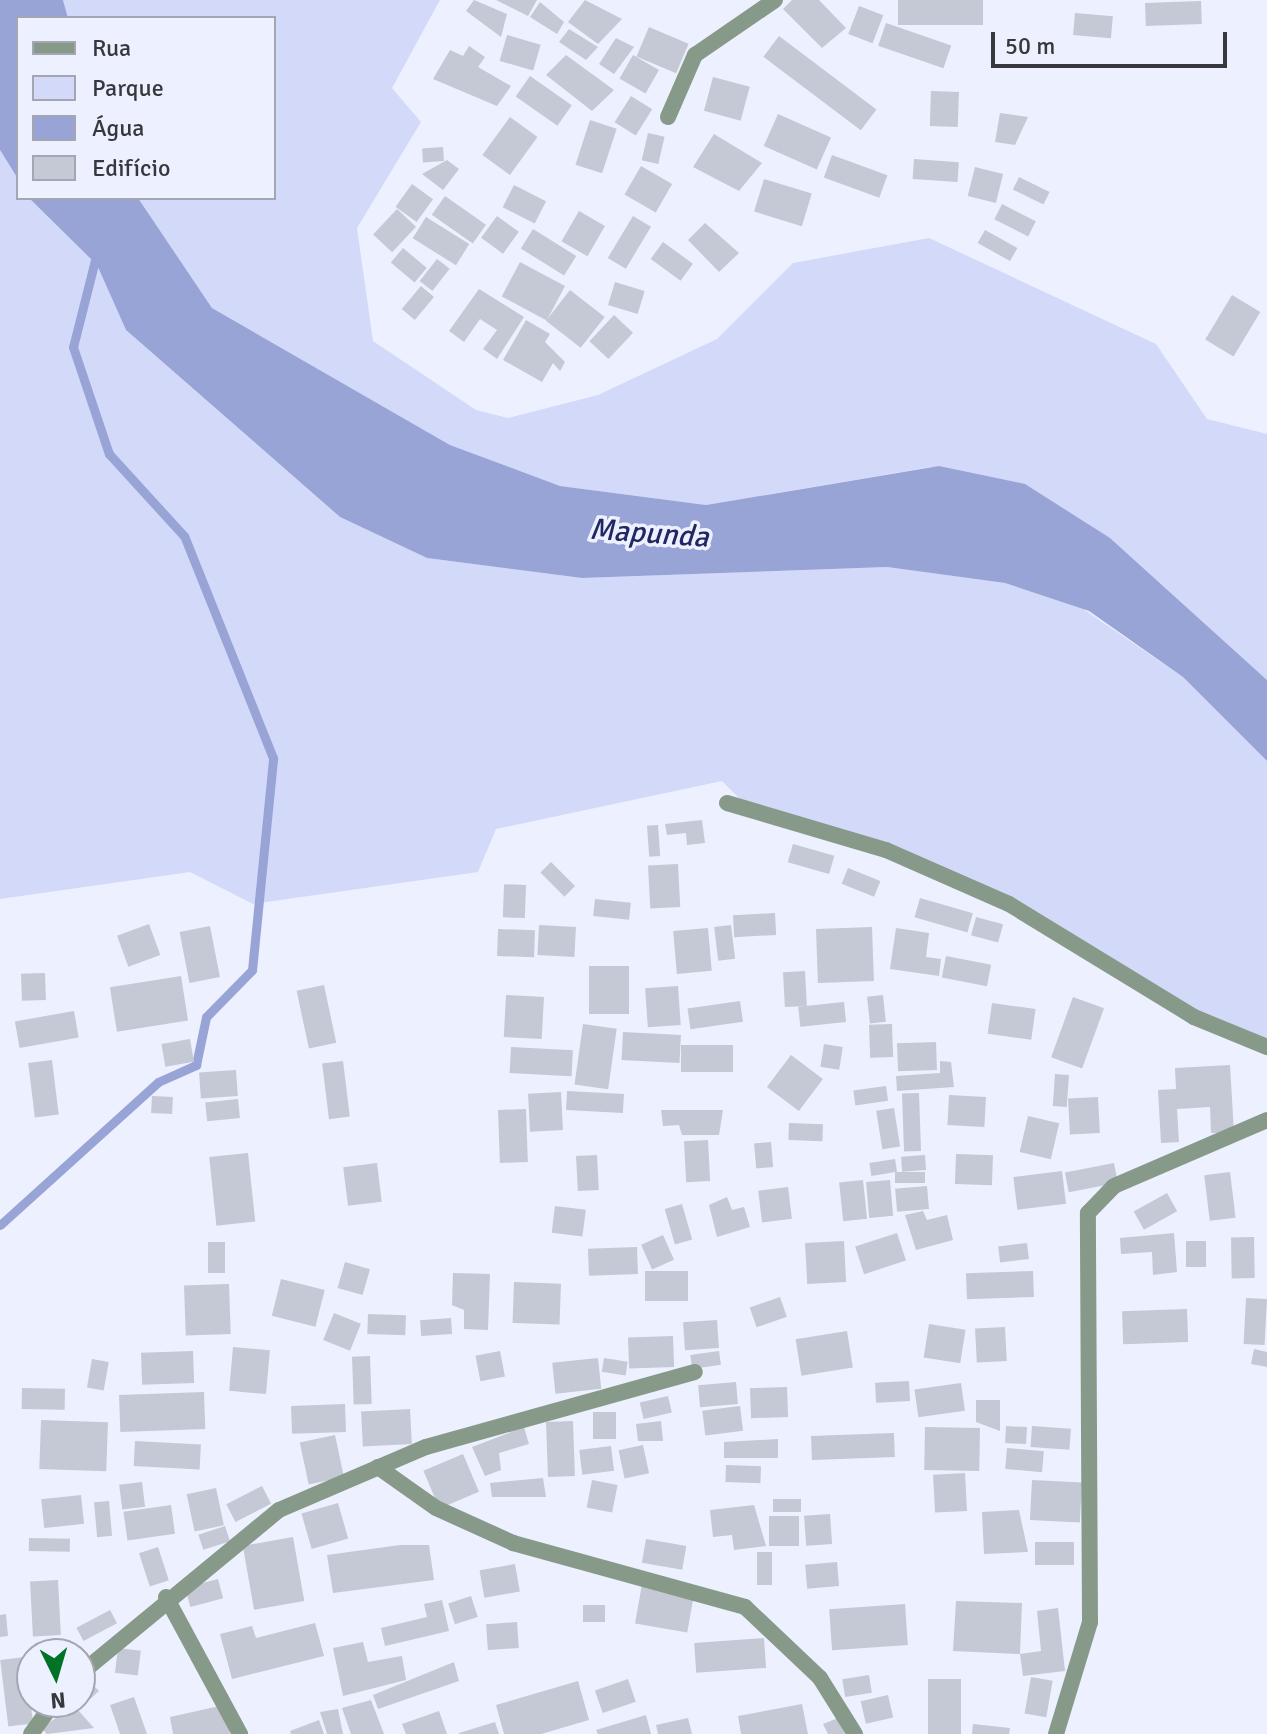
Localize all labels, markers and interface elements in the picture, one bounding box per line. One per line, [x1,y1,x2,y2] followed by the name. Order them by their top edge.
[16,16,276,200] legend
[995,16,1231,66] scale bar
[1005,31,1055,61] text: 50 m
[92,33,131,63] text: Rua
[92,73,164,103] text: Parque
[92,113,144,143] text: Água
[92,153,170,183] text: Edifício
[588,512,710,556] water label: Mapunda
[16,1638,96,1718] north arrow
[49,1686,67,1715] text: N

